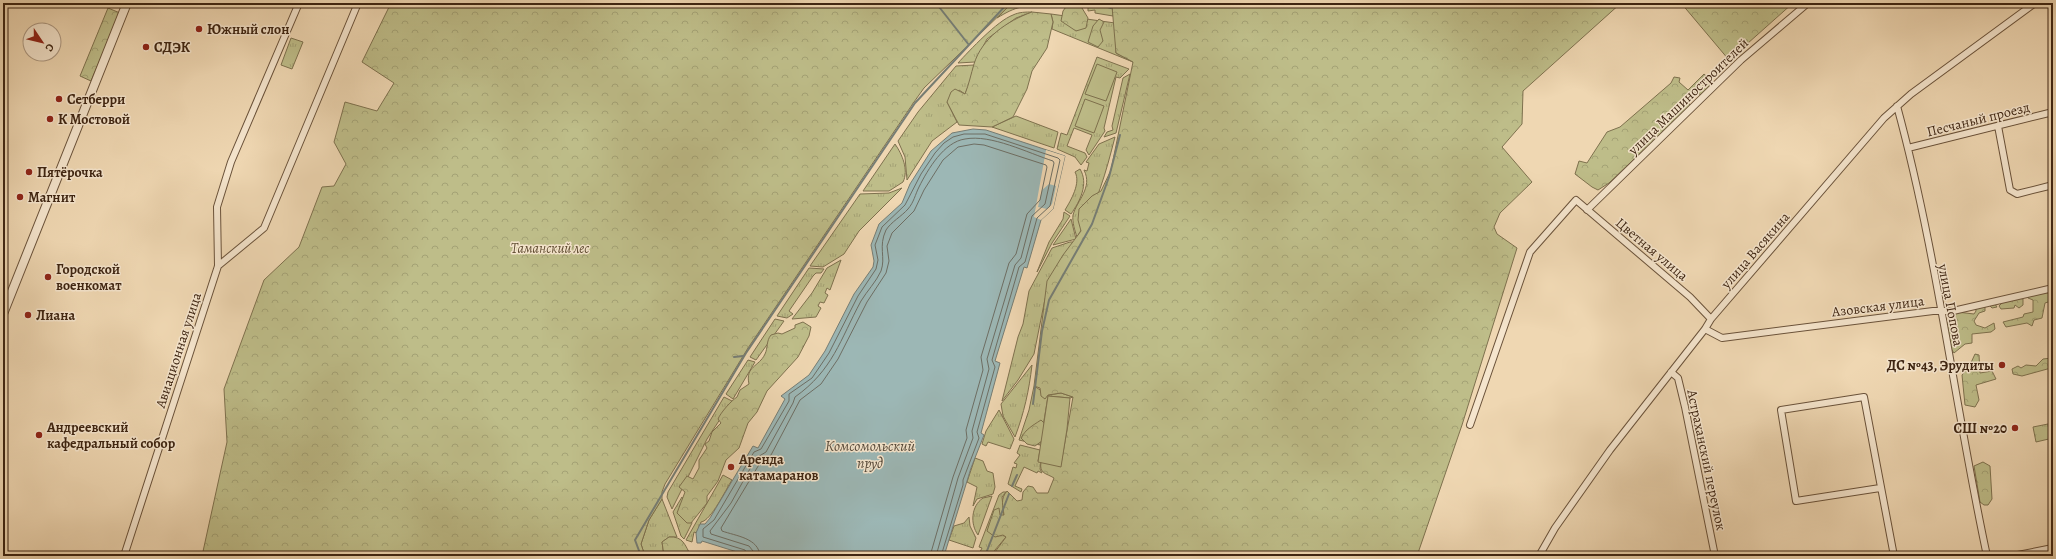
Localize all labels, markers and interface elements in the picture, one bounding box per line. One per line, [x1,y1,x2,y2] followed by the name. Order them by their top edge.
[207,20,289,39] place label: Южный слон
[22,22,62,62] north arrow
[194,24,204,34] marker: Южный слон
[1623,34,1753,160] street label: улица Машиностроителей
[154,38,191,57] place label: СДЭК
[42,40,58,55] text: С
[141,42,151,52] marker: СДЭК
[67,90,125,109] place label: Сетберри
[54,94,64,104] marker: Сетберри
[1925,97,2032,141] street label: Песчаный проезд
[58,110,130,129] place label: К Мостовой
[45,114,55,124] marker: К Мостовой
[37,163,103,182] place label: Пятёрочка
[24,167,34,177] marker: Пятёрочка
[28,188,76,207] place label: Магнит
[15,192,25,202] marker: Магнит
[1716,207,1794,294] street label: улица Васякина
[1611,213,1692,286] street label: Цветная улица
[511,239,589,258] park label: Таманский лес
[56,260,122,295] place label: Городской военкомат
[1933,261,1968,348] street label: улица Попова
[43,272,53,282] marker: Городской военкомат
[151,289,206,411] street label: Авиационная улица
[1830,291,1926,322] street label: Азовская улица
[36,306,76,325] place label: Лиана
[23,310,33,320] marker: Лиана
[1887,356,1994,375] place label: ДС №43, Эрудиты
[1997,360,2007,370] marker: ДС №43, Эрудиты
[1682,387,1731,532] street label: Астраханский переулок
[46,418,176,453] place label: Андреевский кафедральный собор
[1953,419,2007,438] place label: СШ №20
[2010,423,2020,433] marker: СШ №20
[34,430,44,440] marker: Андреевский кафедральный собор
[825,436,915,473] water label: Комсомольский пруд
[738,450,819,485] place label: Аренда катамаранов
[726,462,736,472] marker: Аренда катамаранов

